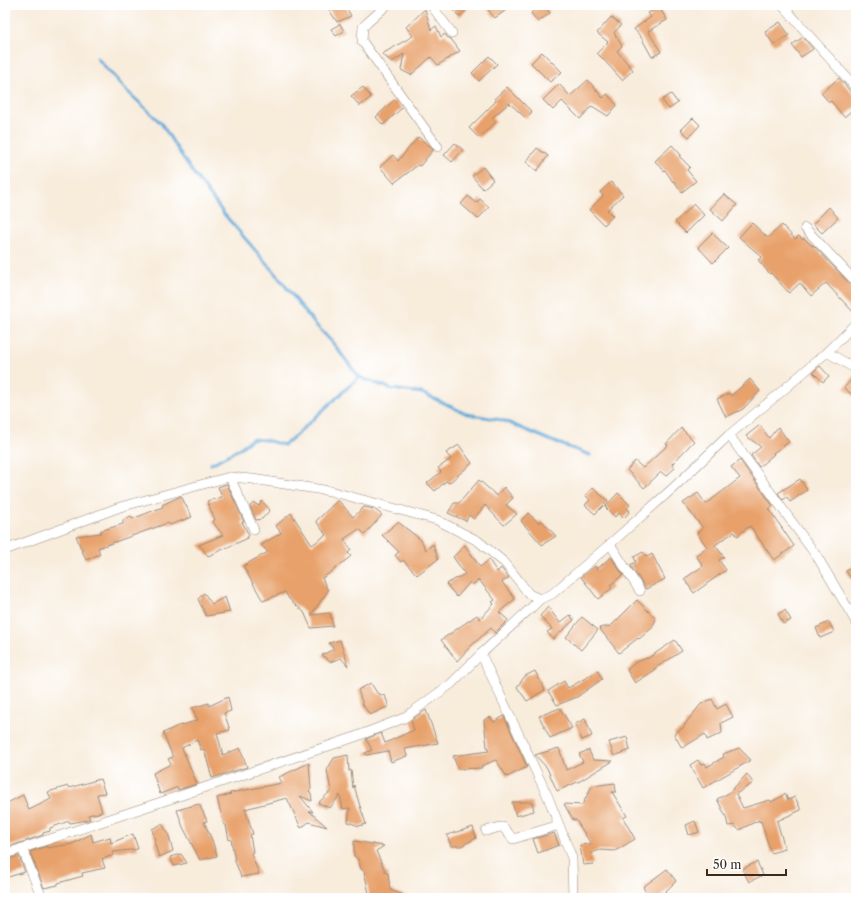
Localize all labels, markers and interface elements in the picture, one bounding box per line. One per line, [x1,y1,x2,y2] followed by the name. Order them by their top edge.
[707,851,786,877] scale bar
[713,857,742,872] text: 50 m

